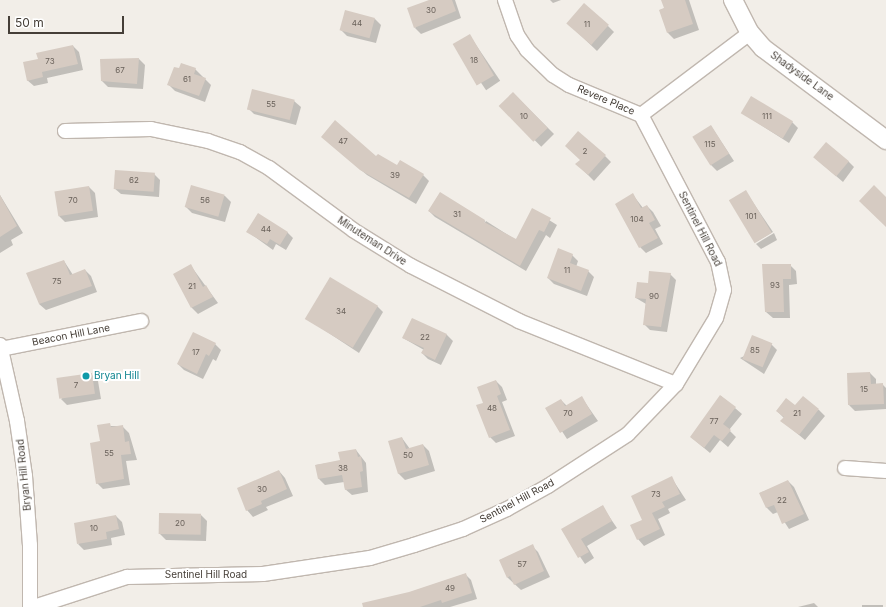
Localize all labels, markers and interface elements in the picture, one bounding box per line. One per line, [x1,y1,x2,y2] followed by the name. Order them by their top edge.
[426,6,436,16] house number: 30
[10,8,126,34] scale bar
[15,15,44,30] text: 50 m
[352,19,362,29] house number: 44
[584,20,590,30] house number: 11
[768,49,836,103] street label: Shadyside Lane
[470,56,478,66] house number: 18
[45,57,55,67] house number: 73
[115,66,125,76] house number: 67
[183,75,191,85] house number: 61
[575,82,637,118] street label: Revere Place
[266,100,276,110] house number: 55
[520,112,528,122] house number: 10
[762,112,772,122] house number: 111
[338,137,348,147] house number: 47
[704,140,716,150] house number: 115
[583,147,587,157] house number: 2
[390,171,400,181] house number: 39
[129,176,139,186] house number: 62
[676,190,724,268] street label: Sentinel Hill Road
[68,196,78,206] house number: 70
[200,196,210,206] house number: 56
[453,210,461,220] house number: 31
[745,212,757,222] house number: 101
[335,214,409,268] street label: Minuteman Drive
[630,215,644,225] house number: 104
[261,225,271,235] house number: 44
[564,266,570,276] house number: 11
[52,277,62,287] house number: 75
[770,281,780,291] house number: 93
[188,282,196,292] house number: 21
[649,292,659,302] house number: 90
[336,307,346,317] house number: 34
[31,322,111,348] street label: Beacon Hill Lane
[420,333,430,343] house number: 22
[750,346,760,356] house number: 85
[192,348,200,358] house number: 17
[94,370,139,382] place label: Bryan Hill
[81,371,91,381] marker: Bryan Hill
[74,381,78,391] house number: 7
[860,385,868,395] house number: 15
[487,404,497,414] house number: 48
[563,409,573,419] house number: 70
[793,409,801,419] house number: 21
[709,417,719,427] house number: 77
[14,439,34,511] street label: Bryan Hill Road
[104,449,114,459] house number: 55
[403,451,413,461] house number: 50
[338,464,348,474] house number: 38
[478,476,556,526] street label: Sentinel Hill Road
[257,485,267,495] house number: 30
[651,490,661,500] house number: 73
[777,496,787,506] house number: 22
[175,519,185,529] house number: 20
[90,524,98,534] house number: 10
[517,560,527,570] house number: 57
[165,569,247,581] street label: Sentinel Hill Road
[445,584,455,594] house number: 49

